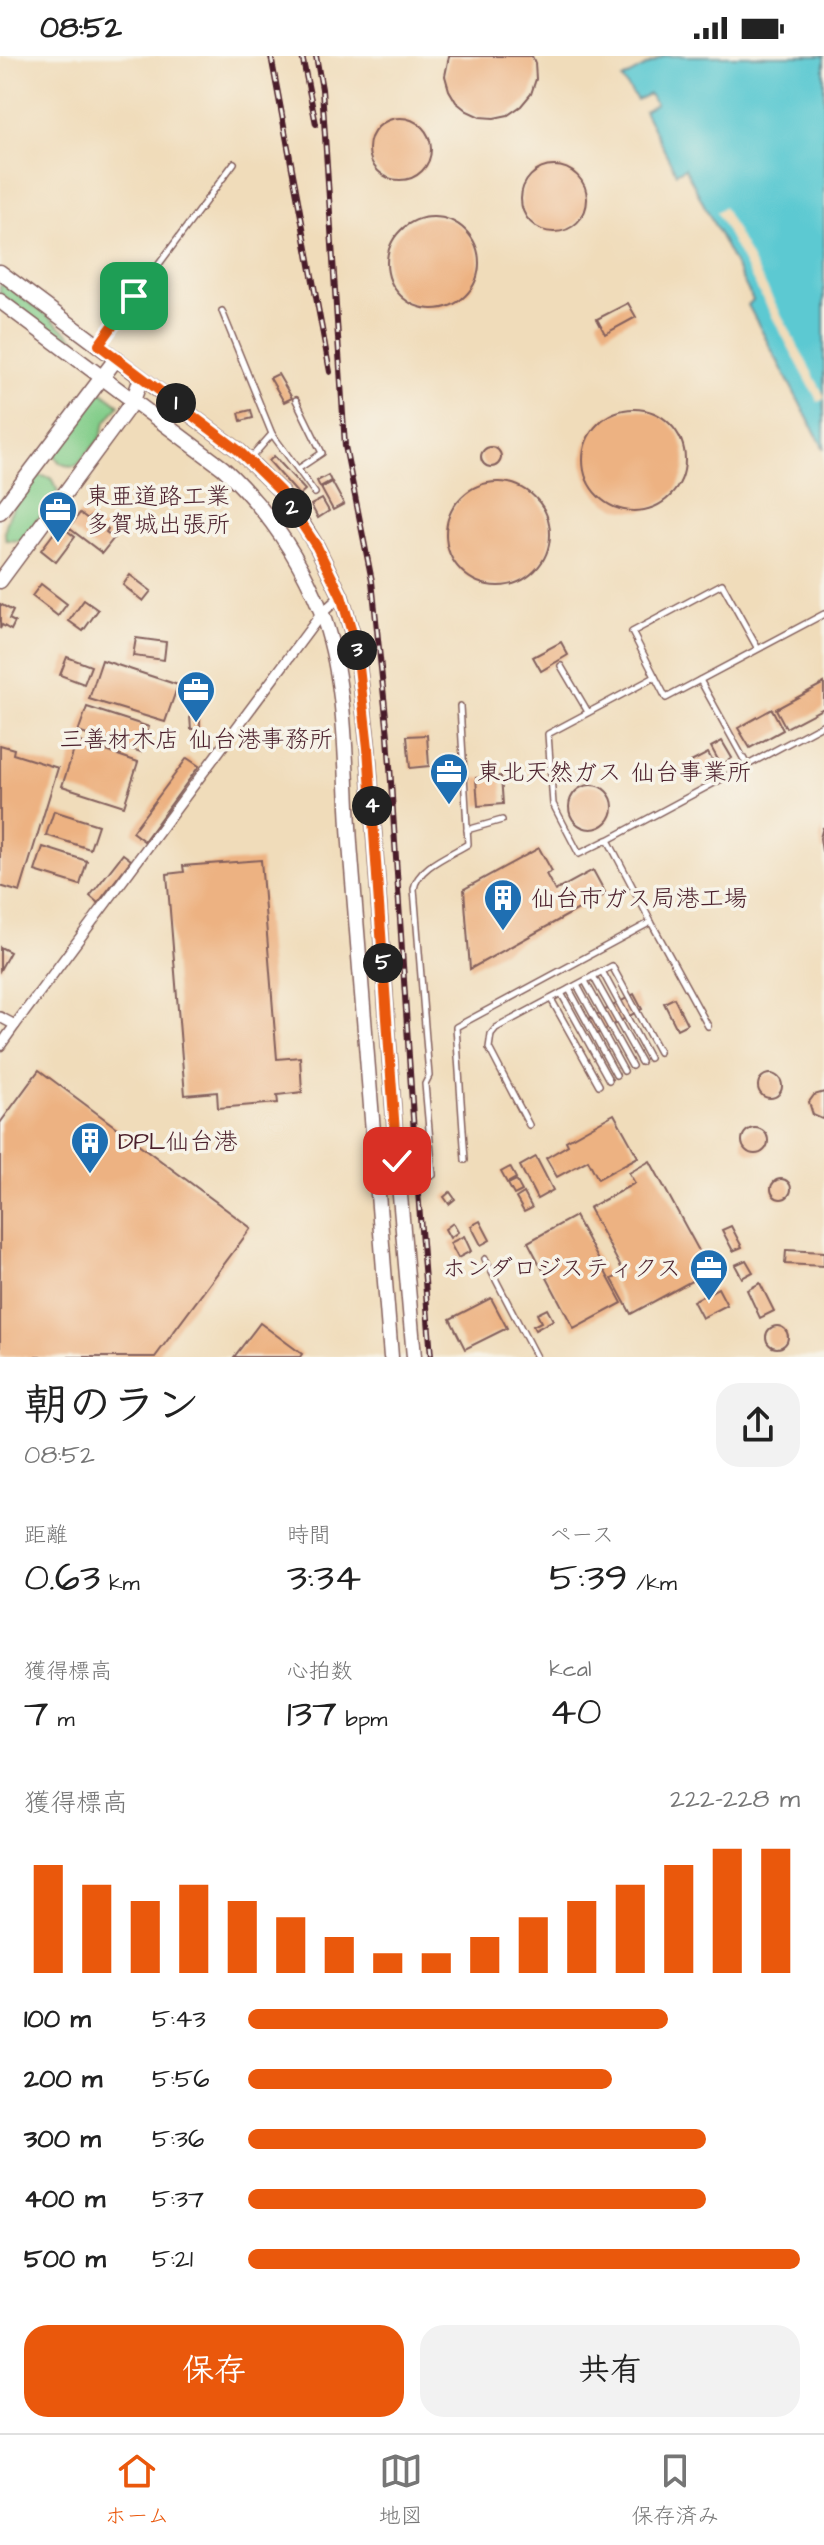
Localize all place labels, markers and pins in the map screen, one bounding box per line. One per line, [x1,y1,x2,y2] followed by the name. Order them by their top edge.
[100,262,168,330] pin
[156,383,196,423] pin: 1
[86,480,230,542] place label: 東亜道路工業 多賀城出張所
[272,488,312,528] pin: 2
[37,489,79,544] office icon: 東亜道路工業 多賀城出張所
[337,630,377,670] pin: 3
[175,669,217,724] office icon: 三善材木店 仙台港事務所
[59,723,333,757] place label: 三善材木店 仙台港事務所
[428,751,470,806] office icon: 東北天然ガス 仙台事業所
[477,756,751,790] place label: 東北天然ガス 仙台事業所
[352,786,392,826] pin: 4
[482,877,524,932] building icon: 仙台市ガス局港工場
[531,882,747,916] place label: 仙台市ガス局港工場
[363,943,403,983] pin: 5
[69,1120,111,1175] building icon: DPL仙台港
[118,1125,237,1159] place label: DPL仙台港
[363,1127,431,1195] pin
[688,1247,730,1302] office icon: ホンダロジスティクス
[442,1252,681,1286] place label: ホンダロジスティクス

